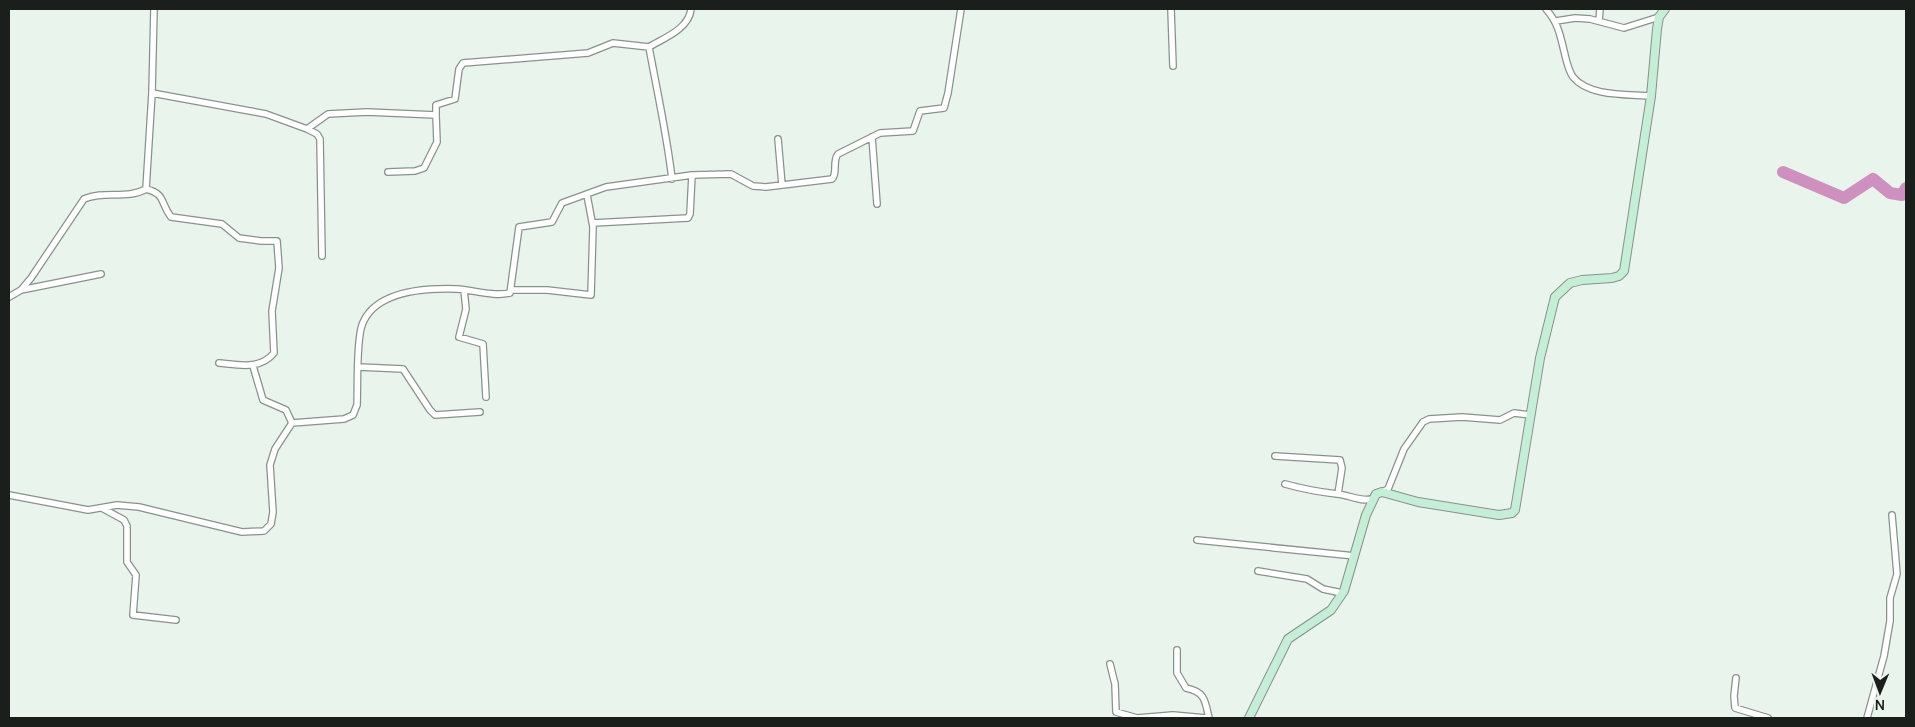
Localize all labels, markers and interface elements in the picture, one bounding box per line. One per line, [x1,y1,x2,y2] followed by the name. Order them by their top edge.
[1855,667,1905,717] north arrow
[1875,696,1885,715] text: N

